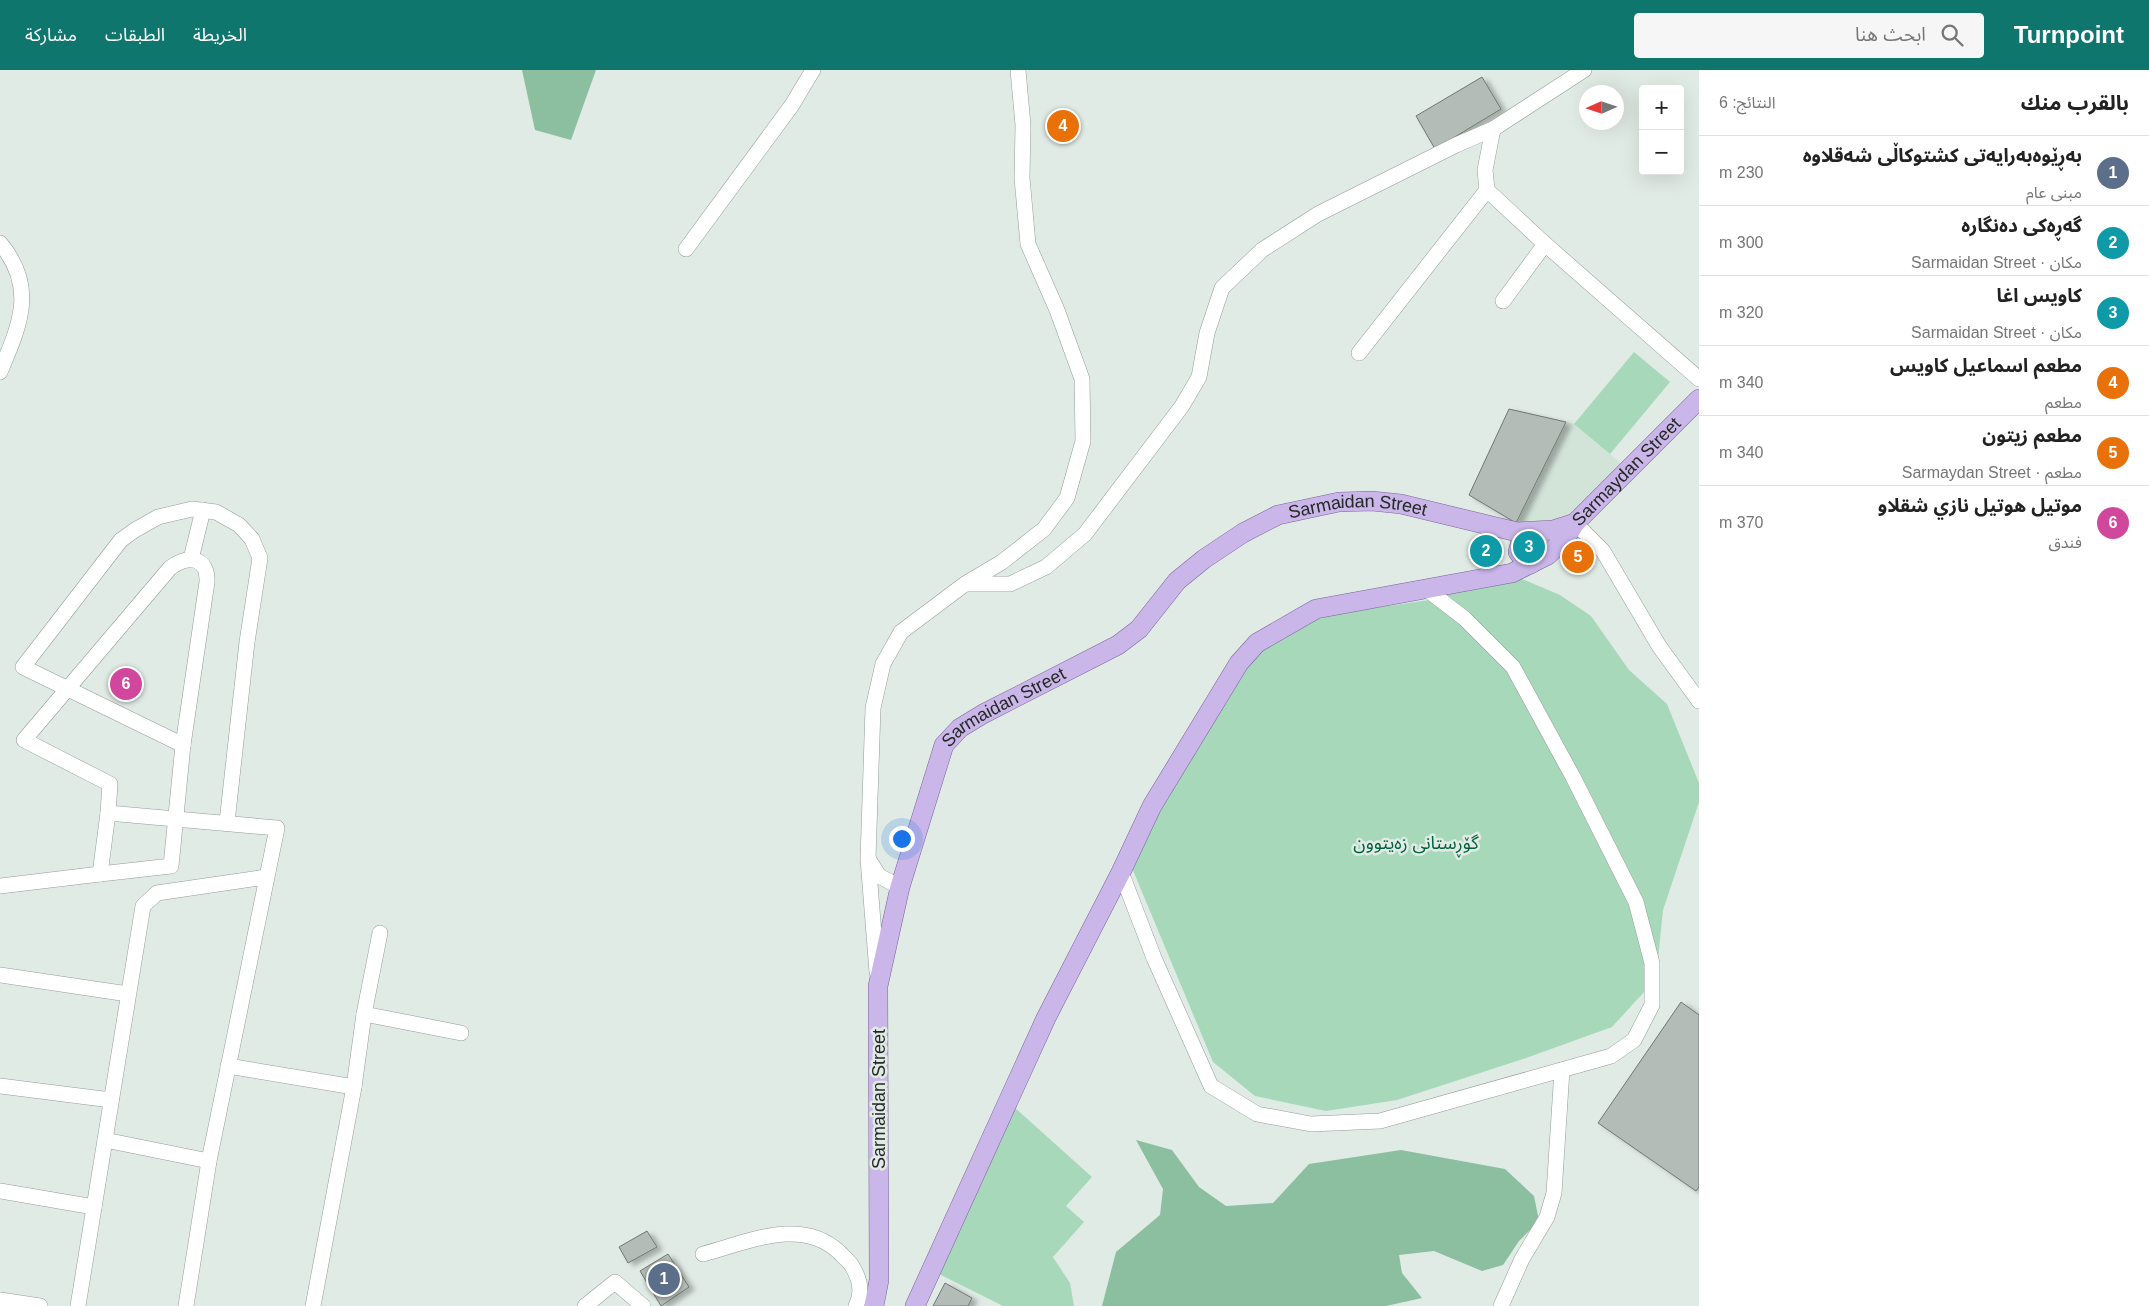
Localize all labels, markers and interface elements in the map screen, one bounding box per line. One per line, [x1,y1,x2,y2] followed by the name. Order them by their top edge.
[1634,13,1984,58] search box
[1938,21,1966,49] icon: search
[2014,21,2124,48] text: Turnpoint
[1855,24,1926,45] text: ابحث هنا
[25,25,77,45] text: مشاركة
[105,25,165,45] text: الطبقات
[193,25,247,45] text: الخريطة
[1579,85,1624,130] north arrow
[1639,85,1684,175] map controls
[1639,85,1684,130] button: +
[2021,91,2129,114] text: بالقرب منك
[1719,94,1776,111] text: النتائج: 6
[1047,107,1079,145] pin: 4
[1639,130,1684,175] button: −
[1803,145,2082,166] text: بەڕێوەبەرایەتی کشتوکاڵی شەقلاوە
[1719,164,1763,181] text: 230 m
[2109,164,2117,181] text: 1
[2026,184,2082,201] text: مبنى عام
[1961,215,2082,236] text: گەڕەکی دەنگارە
[1719,234,1763,251] text: 300 m
[2109,234,2117,251] text: 2
[1911,254,2082,271] text: مكان · Sarmaidan Street
[1997,285,2082,306] text: كاويس اغا
[1719,304,1763,321] text: 320 m
[2109,304,2117,321] text: 3
[1911,324,2082,341] text: مكان · Sarmaidan Street
[1890,355,2082,376] text: مطعم اسماعیل کاویس
[1719,374,1763,391] text: 340 m
[2109,374,2117,391] text: 4
[2045,394,2082,411] text: مطعم
[1568,413,1685,530] street label: Sarmaydan Street
[1982,425,2082,446] text: مطعم زيتون
[1719,444,1763,461] text: 340 m
[2109,444,2117,461] text: 5
[1902,464,2082,481] text: مطعم · Sarmaydan Street
[1286,491,1429,523] street label: Sarmaidan Street
[1878,495,2082,516] text: موتيل هوتيل نازي شقلاو
[1719,514,1763,531] text: 370 m
[2109,514,2117,531] text: 6
[1513,528,1545,566] pin: 3
[1470,532,1502,570] pin: 2
[2048,534,2082,551] text: فندق
[1562,538,1594,576] pin: 5
[938,664,1069,751] street label: Sarmaidan Street
[110,665,142,703] pin: 6
[889,826,915,852] your location
[1353,833,1479,858] park label: گۆڕستانی زەیتوون
[869,1029,889,1169] street label: Sarmaidan Street
[648,1260,680,1298] pin: 1

